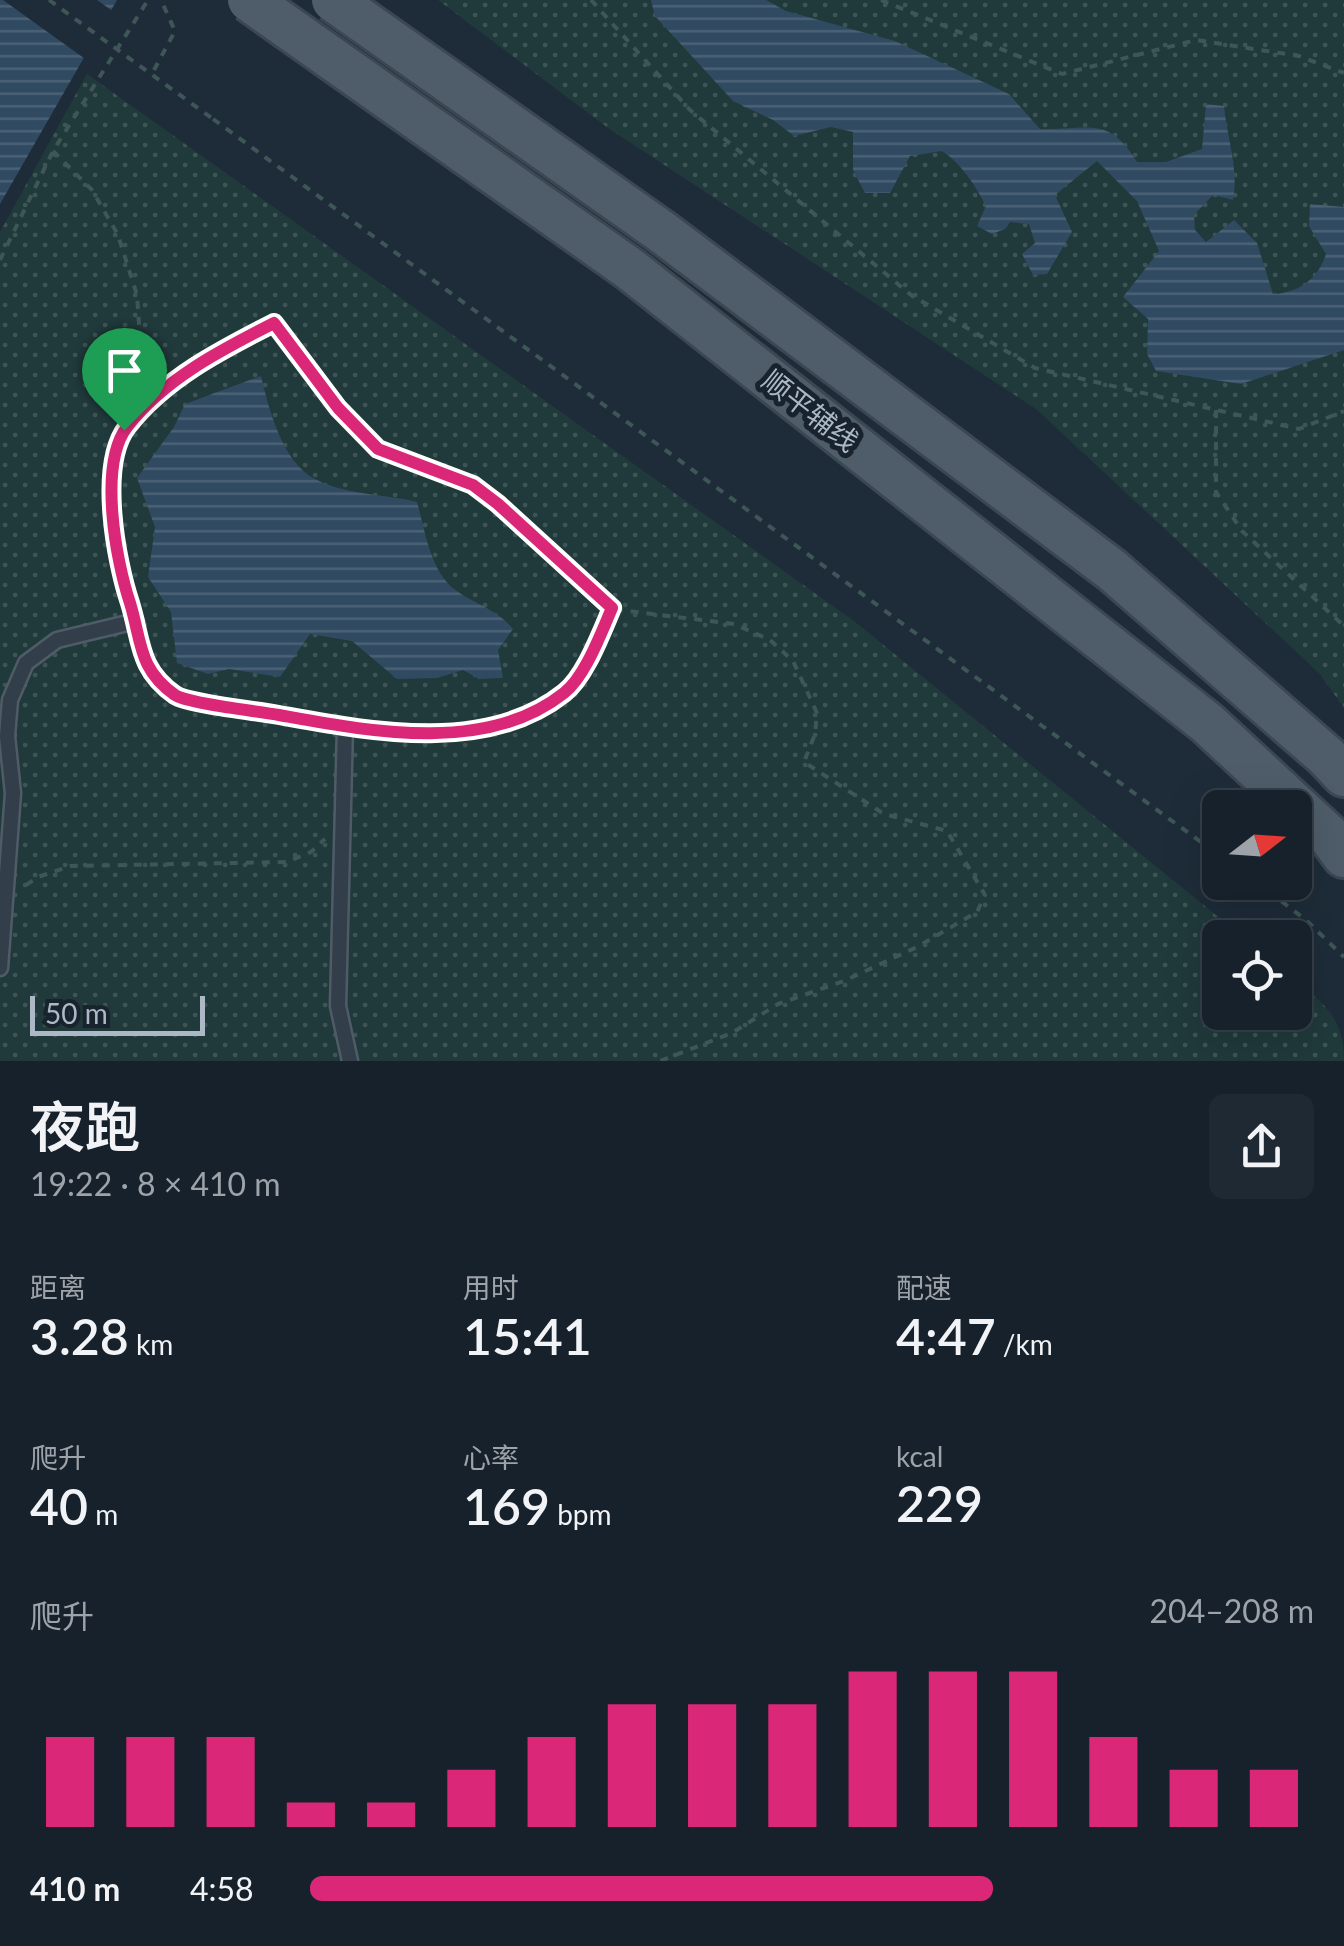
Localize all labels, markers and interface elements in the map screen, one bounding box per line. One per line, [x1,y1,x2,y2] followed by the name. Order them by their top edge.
[82,328,167,431] pin
[97,343,152,398] icon: arrive
[756,362,866,458] street label: 顺平辅线
[1202,790,1312,900] north arrow
[1202,790,1312,1030] map controls
[1202,920,1312,1030] button: locate
[30,991,205,1036] scale bar
[45,996,108,1030] text: 50 m
[30,1093,140,1159] text: 夜跑
[1209,1094,1314,1199] button: share
[30,1164,281,1203] text: 19:22 · 8 × 410 m
[30,1270,86,1304] text: 距离
[463,1270,519,1304] text: 用时
[896,1270,952,1304] text: 配速
[30,1306,129,1366] text: 3.28
[463,1306,592,1366] text: 15:41
[896,1306,996,1366] text: 4:47
[129,1327,173,1361] text: km
[996,1327,1053,1361] text: /km
[896,1439,943,1473] text: kcal
[30,1440,86,1474] text: 爬升
[463,1440,519,1474] text: 心率
[896,1473,983,1533] text: 229
[30,1476,88,1536] text: 40
[463,1476,550,1536] text: 169
[88,1497,118,1531] text: m
[550,1497,612,1531] text: bpm
[1150,1591,1314,1630] text: 204–208 m
[30,1596,94,1635] text: 爬升
[30,1869,120,1908] text: 410 m
[190,1869,254,1908] text: 4:58

